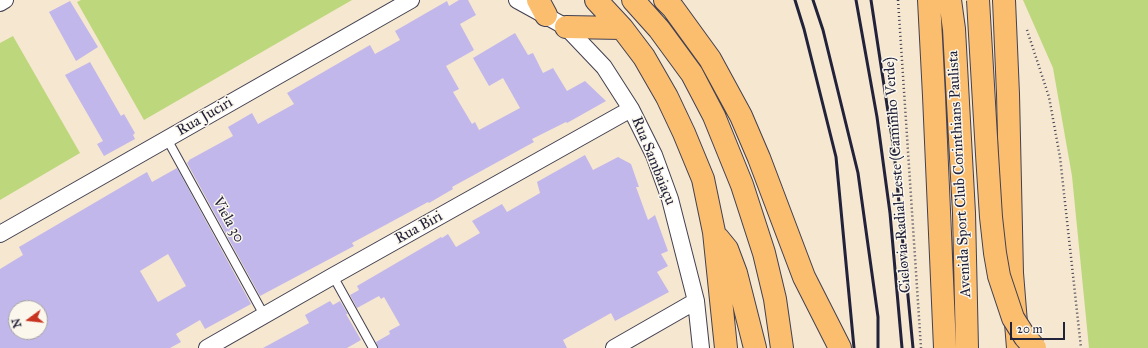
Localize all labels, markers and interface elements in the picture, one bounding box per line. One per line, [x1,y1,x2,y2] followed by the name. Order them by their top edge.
[945,50,975,298] street label: Avenida Sport Club Corinthians Paulista
[881,56,915,294] street label: Ciclovia Radial Leste (Caminho Verde)
[174,94,236,140] street label: Rua Juciri
[627,114,679,208] street label: Rua Sambaiaçu
[208,194,248,246] street label: Viela 30
[392,208,446,248] street label: Rua Biri
[8,300,48,340] north arrow
[1012,314,1067,340] scale bar
[9,317,24,329] text: N
[1017,322,1043,336] text: 20 m

